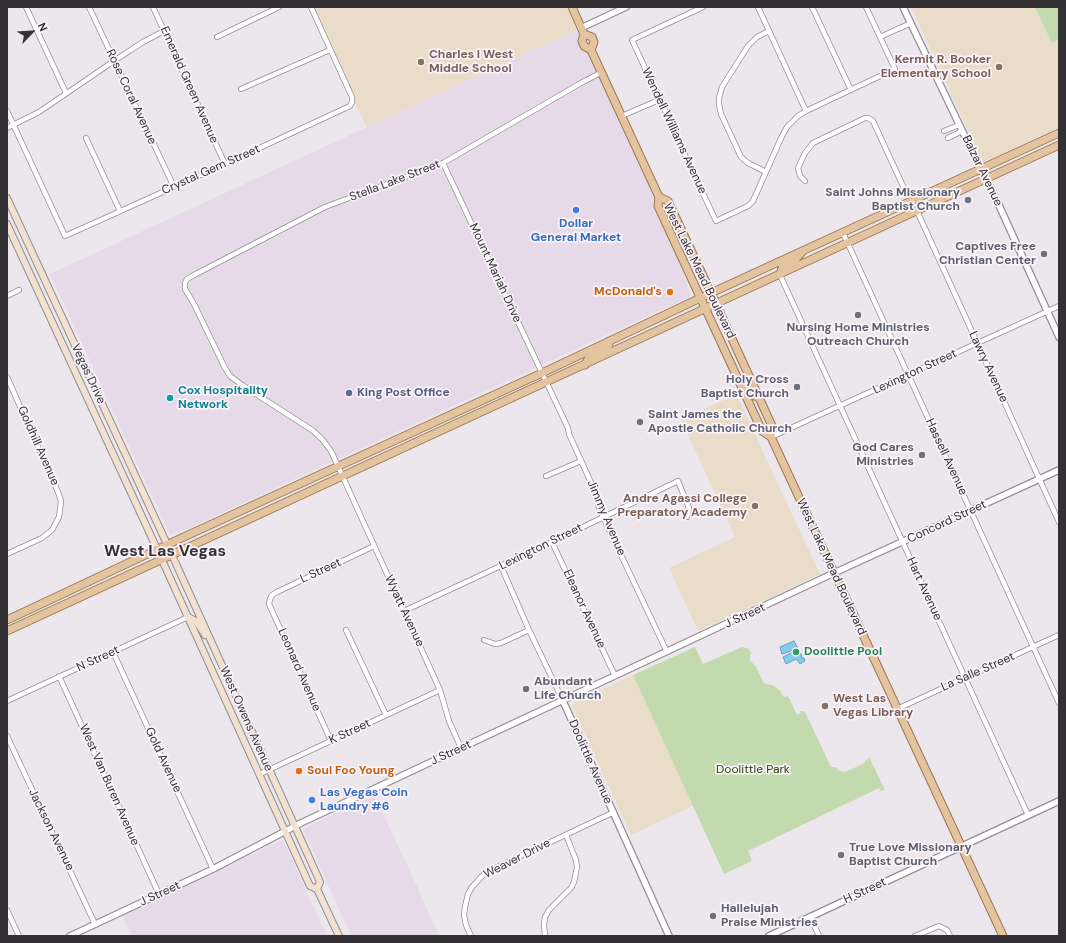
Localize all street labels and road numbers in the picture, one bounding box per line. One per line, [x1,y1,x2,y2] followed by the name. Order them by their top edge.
[157,24,221,146] street label: Emerald Green Avenue
[103,47,159,147] street label: Rose Coral Avenue
[638,66,710,196] street label: Wendell Williams Avenue
[959,133,1005,209] street label: Balzar Avenue
[160,142,262,198] street label: Crystal Gem Street
[348,157,442,205] street label: Stella Lake Street
[660,201,738,341] street label: West Lake Mead Boulevard
[466,221,524,325] street label: Mount Mariah Drive
[965,329,1011,405] street label: Lawry Avenue
[68,342,108,406] street label: Vegas Drive
[871,346,959,398] street label: Lexington Street
[14,404,62,488] street label: Goldhill Avenue
[922,416,970,498] street label: Hassell Avenue
[584,478,628,558] street label: Jimmy Avenue
[793,496,869,638] street label: West Lake Mead Boulevard
[905,497,989,547] street label: Concord Street
[497,521,585,573] street label: Lexington Street
[298,555,344,587] street label: L Street
[903,555,945,623] street label: Hart Avenue
[559,567,609,651] street label: Eleanor Avenue
[381,573,427,649] street label: Wyatt Avenue
[722,600,768,632] street label: J Street
[274,626,324,714] street label: Leonard Avenue
[74,643,122,675] street label: N Street
[939,649,1017,695] street label: La Salle Street
[216,664,276,774] street label: West Owens Avenue
[327,716,373,748] street label: K Street
[565,718,615,806] street label: Doolittle Avenue
[76,722,142,848] street label: West Van Buren Avenue
[142,725,184,795] street label: Gold Avenue
[428,737,474,769] street label: J Street
[25,787,77,873] street label: Jackson Avenue
[481,836,553,882] street label: Weaver Drive
[841,875,889,907] street label: H Street
[137,878,183,910] street label: J Street

